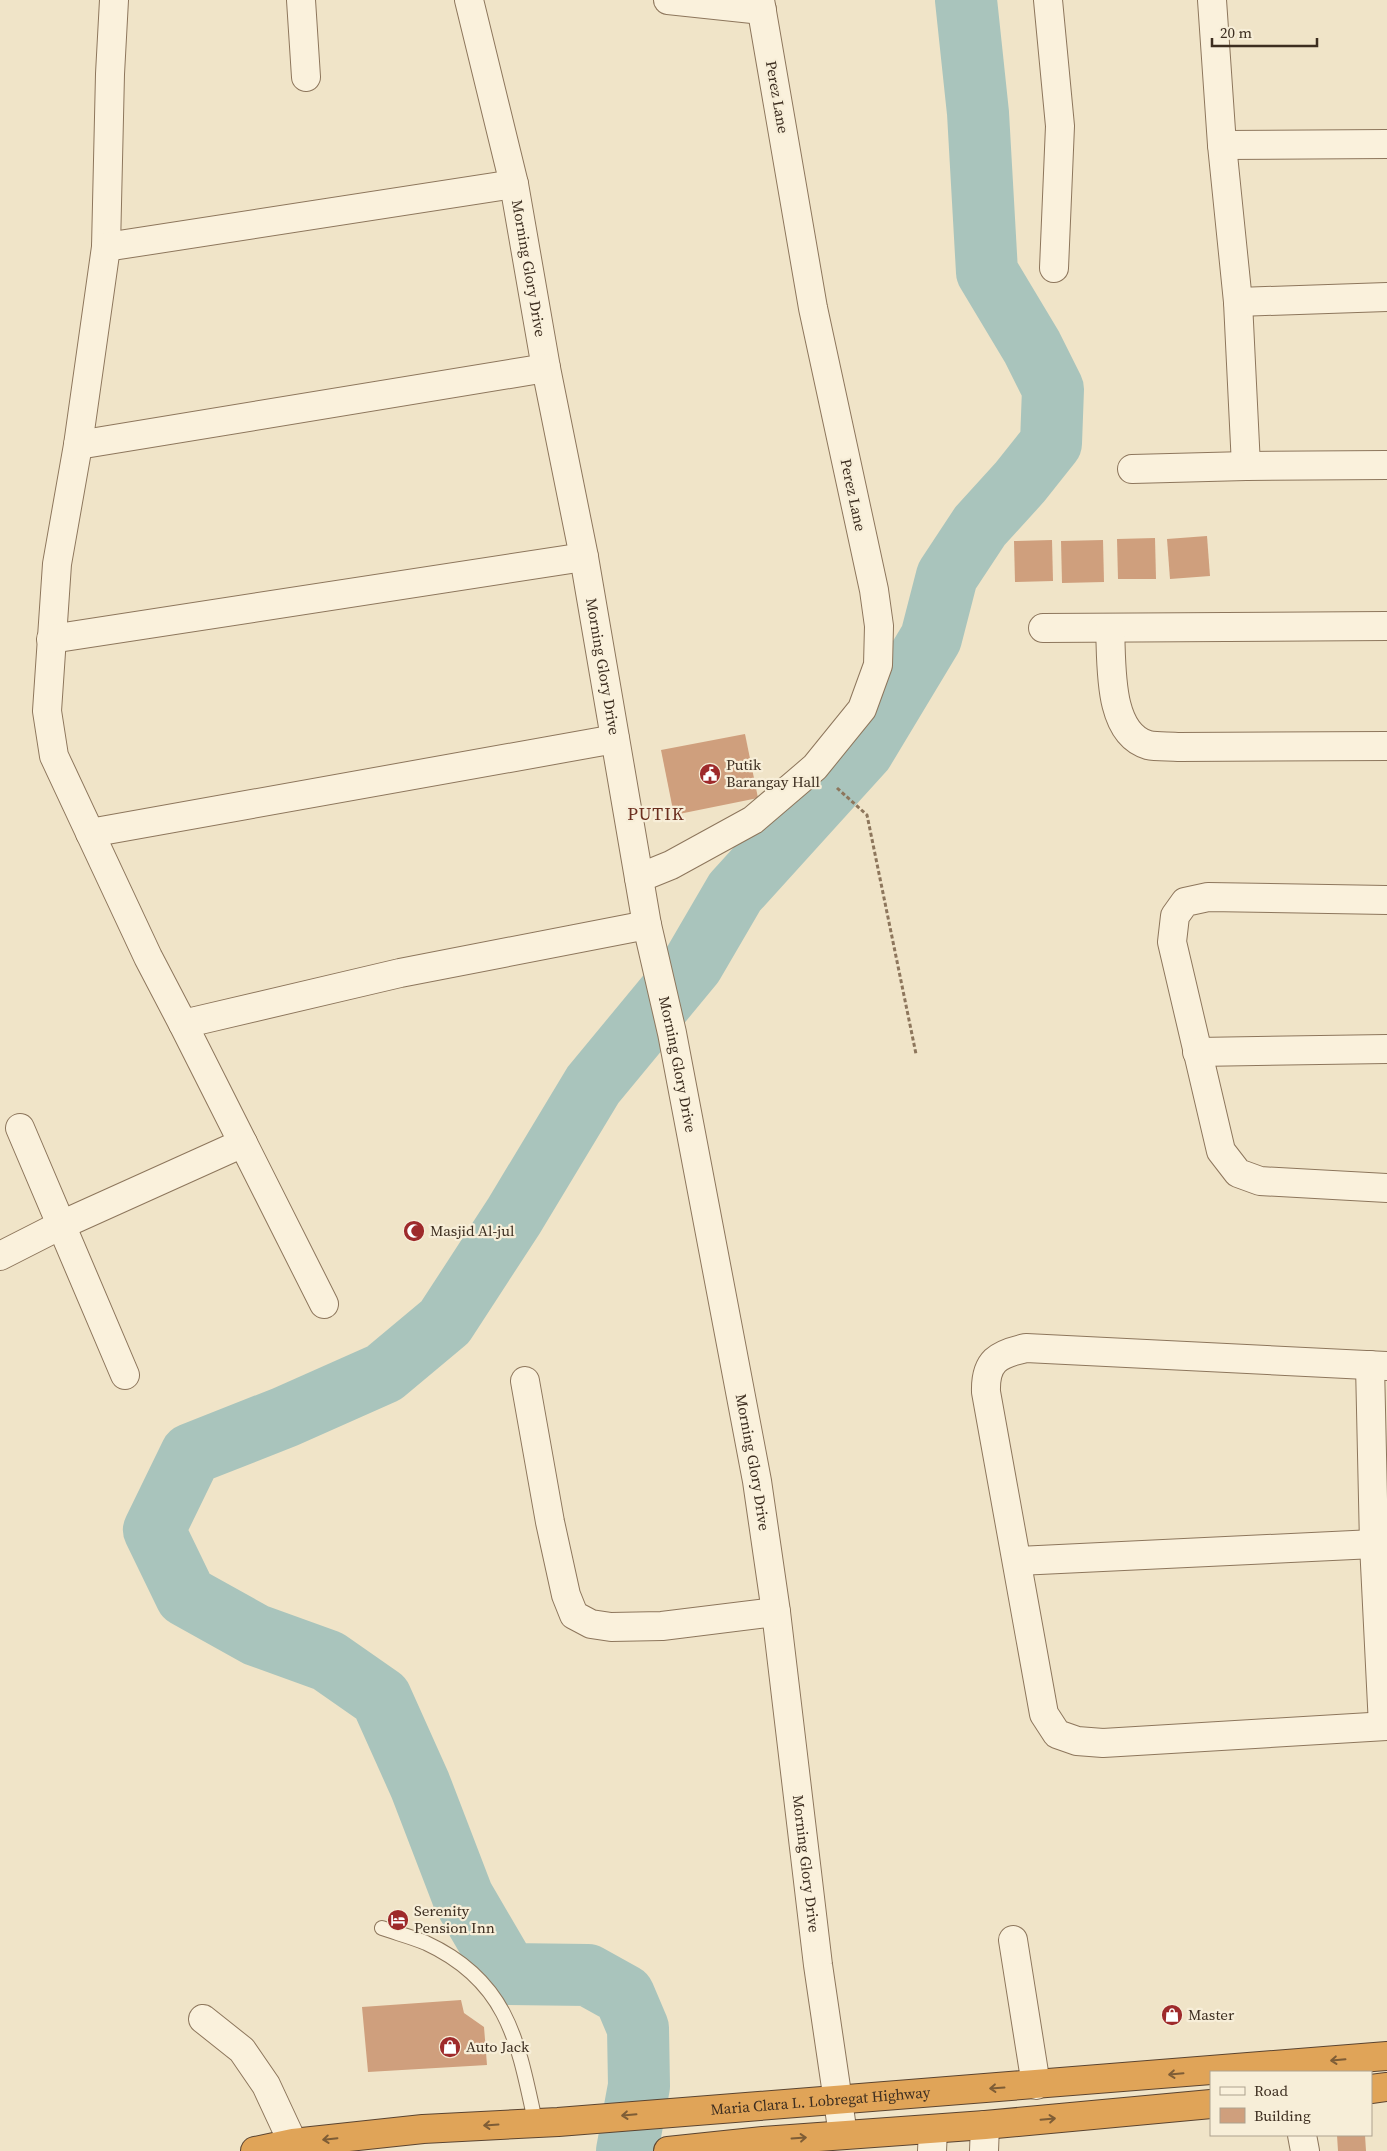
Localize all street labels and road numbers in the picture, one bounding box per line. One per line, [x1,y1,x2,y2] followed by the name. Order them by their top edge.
[761,59,794,135] street label: Perez Lane
[507,198,551,339] street label: Morning Glory Drive
[836,457,871,533] street label: Perez Lane
[581,596,625,737] street label: Morning Glory Drive
[654,994,702,1135] street label: Morning Glory Drive
[731,1392,775,1532] street label: Morning Glory Drive
[788,1794,825,1934] street label: Morning Glory Drive
[710,2081,931,2120] street label: Maria Clara L. Lobregat Highway

